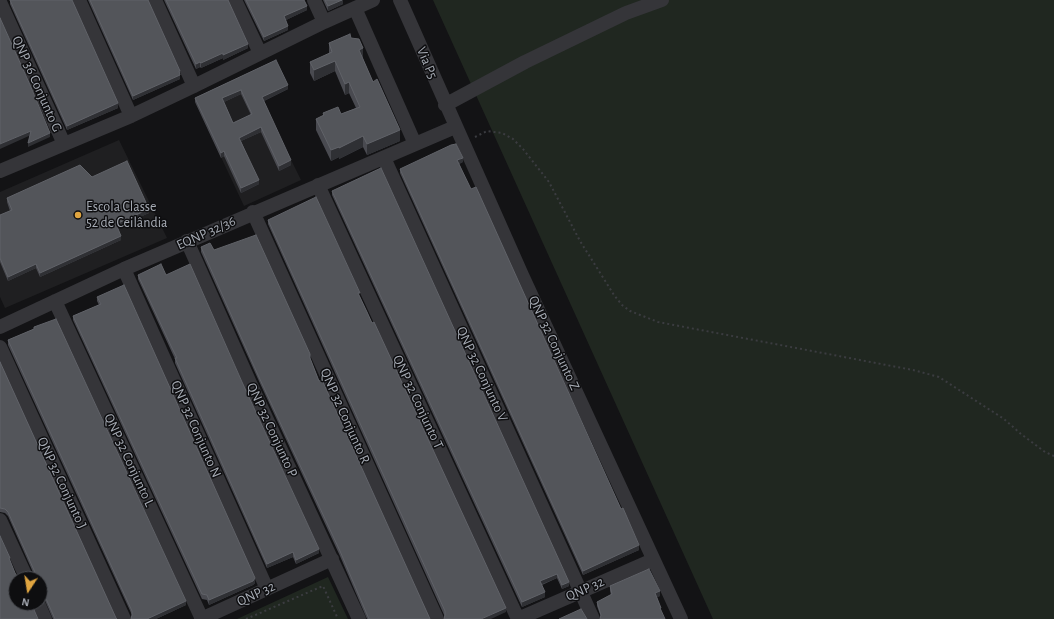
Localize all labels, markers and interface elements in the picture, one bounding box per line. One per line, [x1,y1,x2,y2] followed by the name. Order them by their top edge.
[8,33,66,135] street label: QNP 36 Conjunto G
[413,44,441,82] street label: Via P5
[86,199,168,232] place label: Escola Classe 52 de Ceilândia
[73,210,83,220] marker: Escola Classe 52 de Ceilândia
[174,212,238,254] street label: EQNP 32/36
[525,293,583,393] street label: QNP 32 Conjunto Z
[453,324,511,424] street label: QNP 32 Conjunto V
[389,352,447,452] street label: QNP 32 Conjunto T
[316,366,374,466] street label: QNP 32 Conjunto R
[167,378,225,480] street label: QNP 32 Conjunto N
[243,380,301,480] street label: QNP 32 Conjunto P
[100,411,158,509] street label: QNP 32 Conjunto L
[33,434,91,532] street label: QNP 32 Conjunto J
[8,571,48,611] north arrow
[563,573,607,605] street label: QNP 32
[234,578,278,610] street label: QNP 32
[21,596,30,608] text: N

